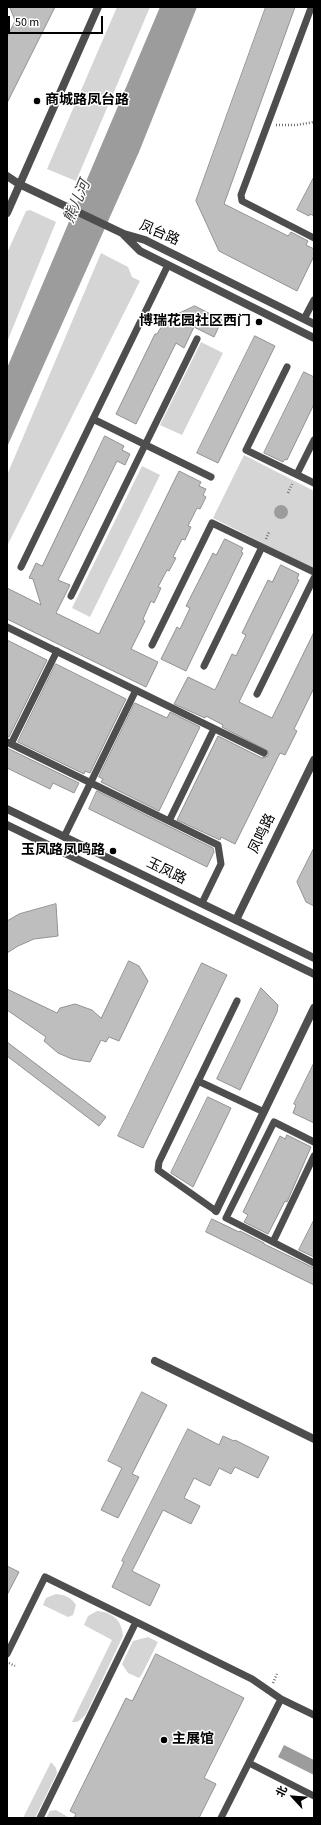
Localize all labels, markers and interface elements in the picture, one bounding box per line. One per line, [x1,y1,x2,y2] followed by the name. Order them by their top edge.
[10,8,105,34] scale bar
[15,14,39,31] text: 50 m
[45,93,129,109] place label: 商城路凤台路
[32,96,42,106] marker: 商城路凤台路
[61,178,95,226] water label: 熊儿河
[136,218,182,250] street label: 凤台路
[139,314,251,330] place label: 博瑞花园社区西门
[254,317,264,327] marker: 博瑞花园社区西门
[246,811,280,857] street label: 凤鸣路
[21,843,105,859] place label: 玉凤路凤鸣路
[108,846,118,856] marker: 玉凤路凤鸣路
[143,855,189,889] street label: 玉凤路
[172,1732,214,1748] place label: 主展馆
[159,1735,169,1745] marker: 主展馆
[273,1777,313,1817] north arrow
[273,1783,291,1800] text: 北

